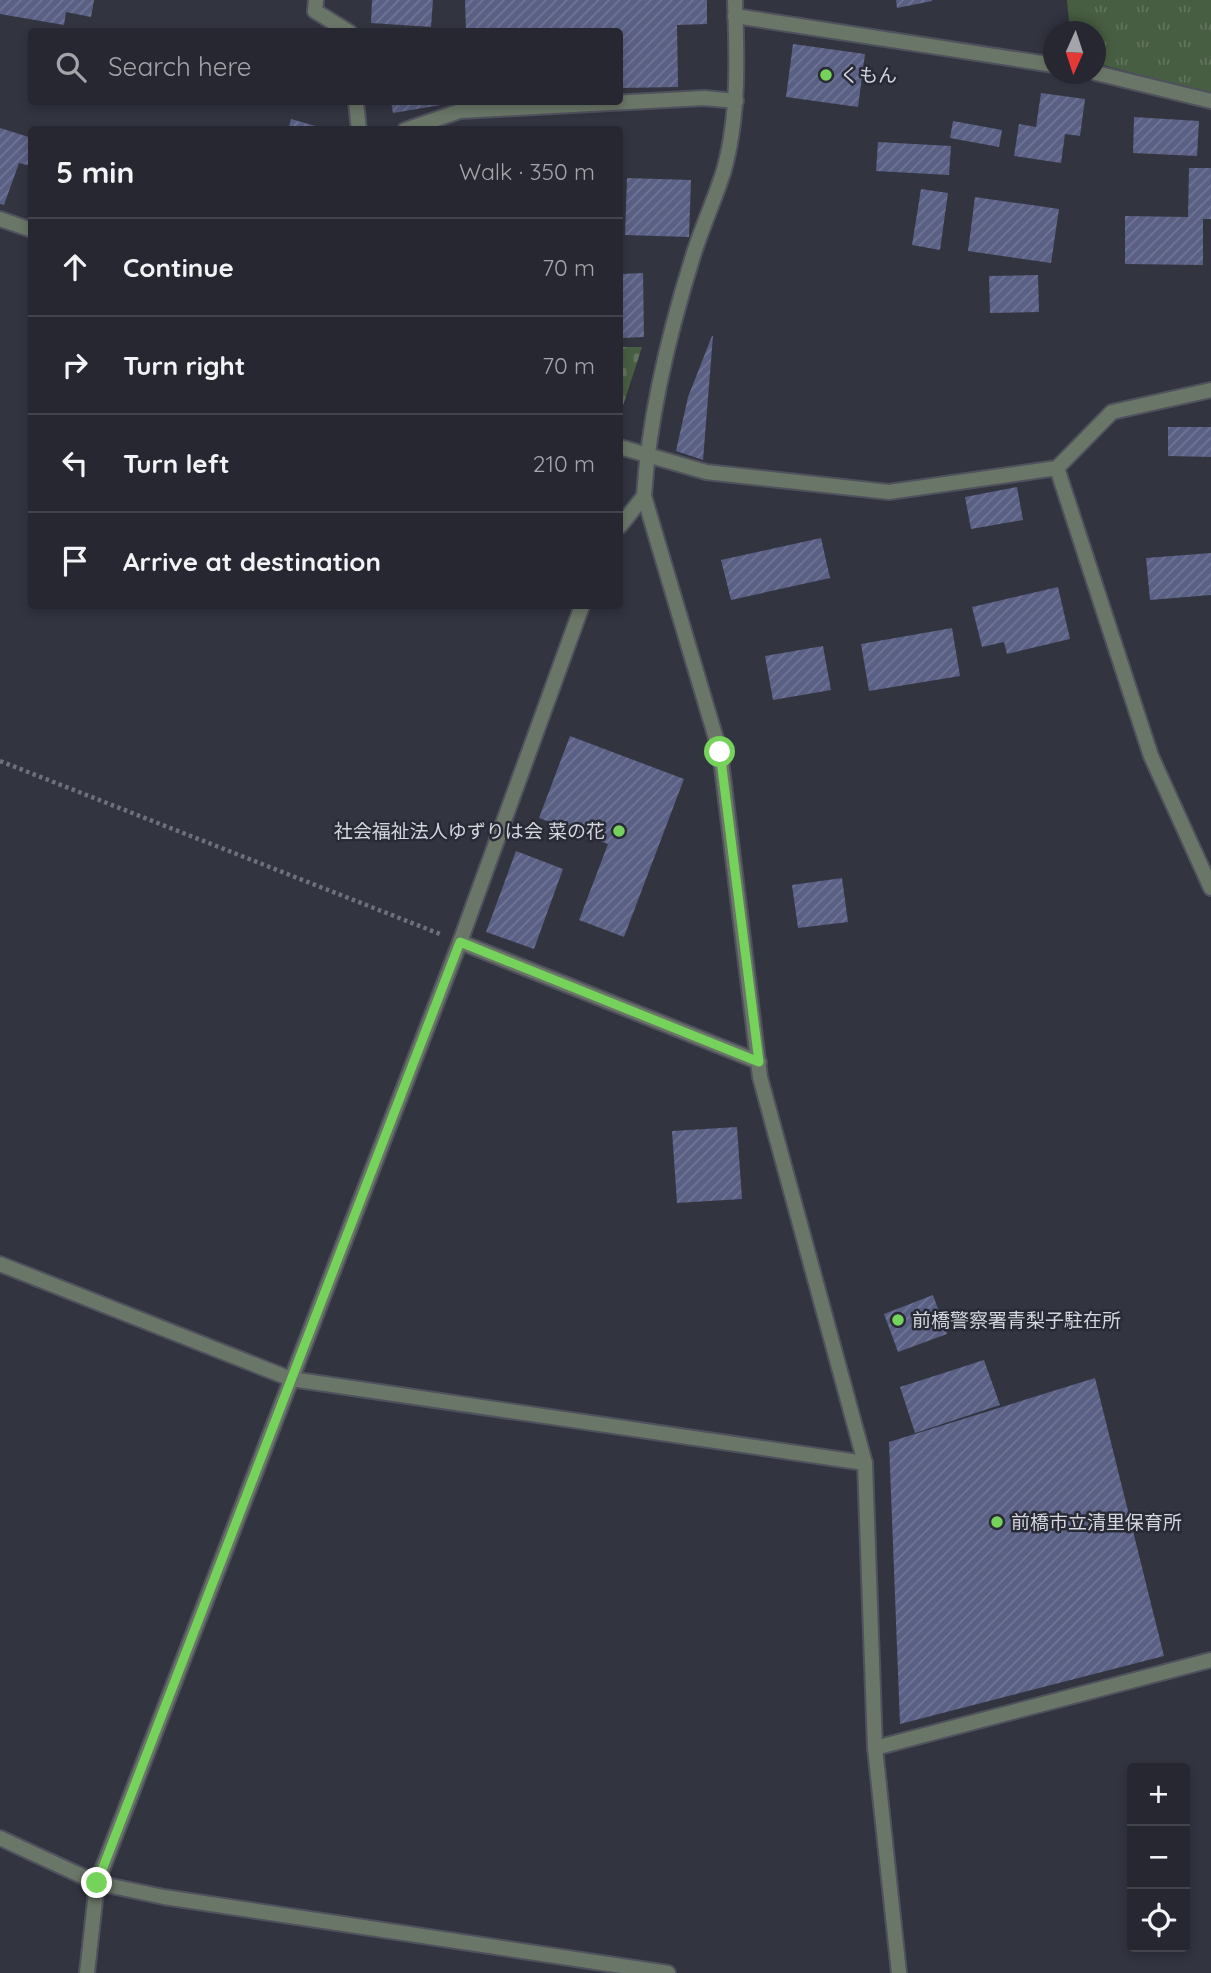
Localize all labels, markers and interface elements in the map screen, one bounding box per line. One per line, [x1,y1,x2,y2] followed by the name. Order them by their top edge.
[1043,21,1106,84] north arrow
[28,28,623,105] search box
[52,48,90,86] icon: search
[108,50,252,83] text: Search here
[840,63,897,87] place label: くもん
[818,67,834,83] marker: くもん
[56,153,134,191] text: 5 min
[459,157,595,186] text: Walk · 350 m
[56,248,94,286] icon: ahead
[123,251,234,284] text: Continue
[542,253,595,282] text: 70 m
[56,346,94,384] icon: right
[123,349,245,382] text: Turn right
[542,351,595,380] text: 70 m
[56,444,94,482] icon: left
[123,447,230,480] text: Turn left
[533,449,595,478] text: 210 m
[56,542,94,580] icon: arrive
[123,545,381,578] text: Arrive at destination
[704,736,735,767] route start
[334,819,605,843] place label: 社会福祉法人ゆずりは会 菜の花
[611,823,627,839] marker: 社会福祉法人ゆずりは会 菜の花
[912,1308,1121,1332] place label: 前橋警察署青梨子駐在所
[890,1312,906,1328] marker: 前橋警察署青梨子駐在所
[1011,1510,1182,1534] place label: 前橋市立清里保育所
[989,1514,1005,1530] marker: 前橋市立清里保育所
[1127,1763,1190,1952] map controls
[1127,1763,1190,1826] button: +
[1127,1826,1190,1889] button: −
[81,1867,112,1898] route end
[1127,1889,1190,1952] button: locate

